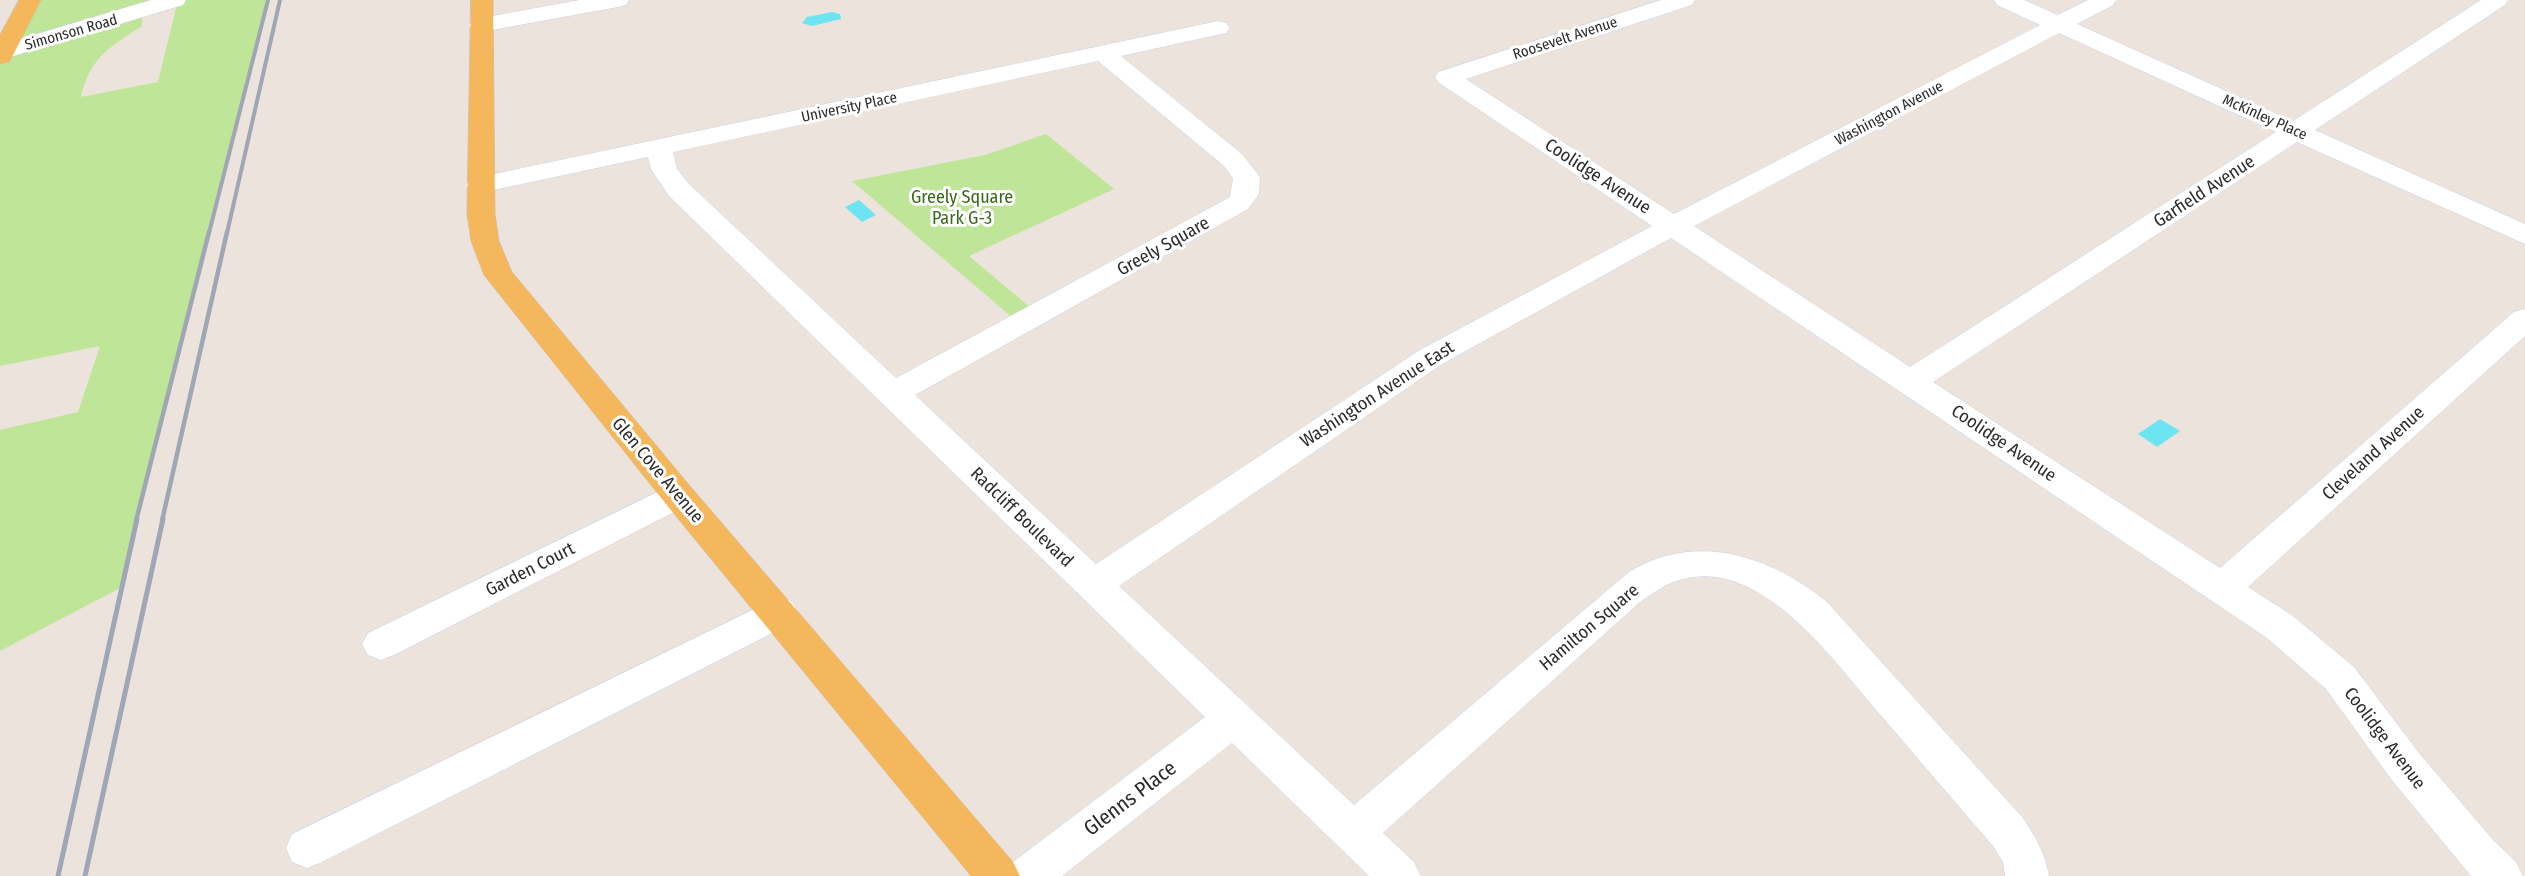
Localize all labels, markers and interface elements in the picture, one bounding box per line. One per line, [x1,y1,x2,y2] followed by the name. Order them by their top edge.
[23,10,119,54] street label: Simonson Road
[1510,13,1620,63] street label: Roosevelt Avenue
[1832,77,1946,149] street label: Washington Avenue
[800,88,898,126] street label: University Place
[2220,90,2310,144] street label: McKinley Place
[1541,134,1655,219] street label: Coolidge Avenue
[2149,150,2259,232] street label: Garfield Avenue
[911,186,1013,229] park label: Greely Square Park G-3
[1113,212,1213,280] street label: Greely Square
[1296,336,1458,452] street label: Washington Avenue East
[1947,400,2061,486] street label: Coolidge Avenue
[2317,401,2429,505] street label: Cleveland Avenue
[607,413,709,527] street label: Glen Cove Avenue
[966,462,1078,572] street label: Radcliff Boulevard
[482,537,578,601] street label: Garden Court
[1535,579,1643,675] street label: Hamilton Square
[2339,683,2431,793] street label: Coolidge Avenue
[1079,755,1181,841] street label: Glenns Place

